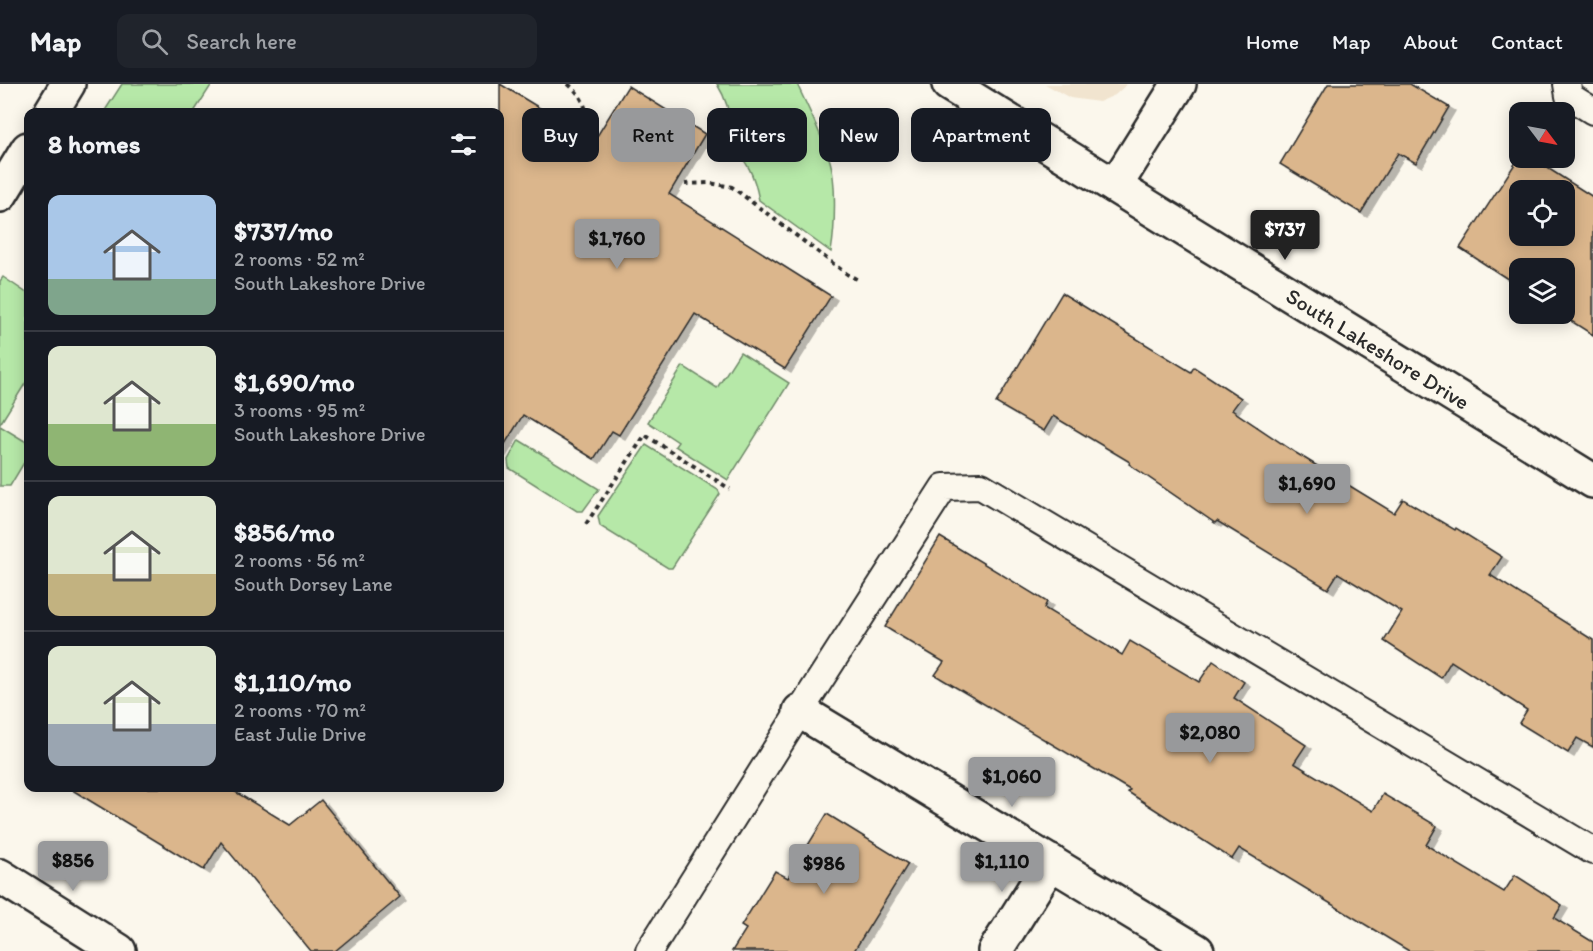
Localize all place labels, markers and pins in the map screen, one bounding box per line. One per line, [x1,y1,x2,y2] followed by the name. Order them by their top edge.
[1249,210,1321,261] pin: $737
[568,219,666,270] pin: $1,760
[1258,464,1356,515] pin: $1,690
[1161,713,1259,764] pin: $2,080
[963,757,1061,808] pin: $1,060
[37,841,109,892] pin: $856
[953,842,1051,893] pin: $1,110
[788,844,860,895] pin: $986

